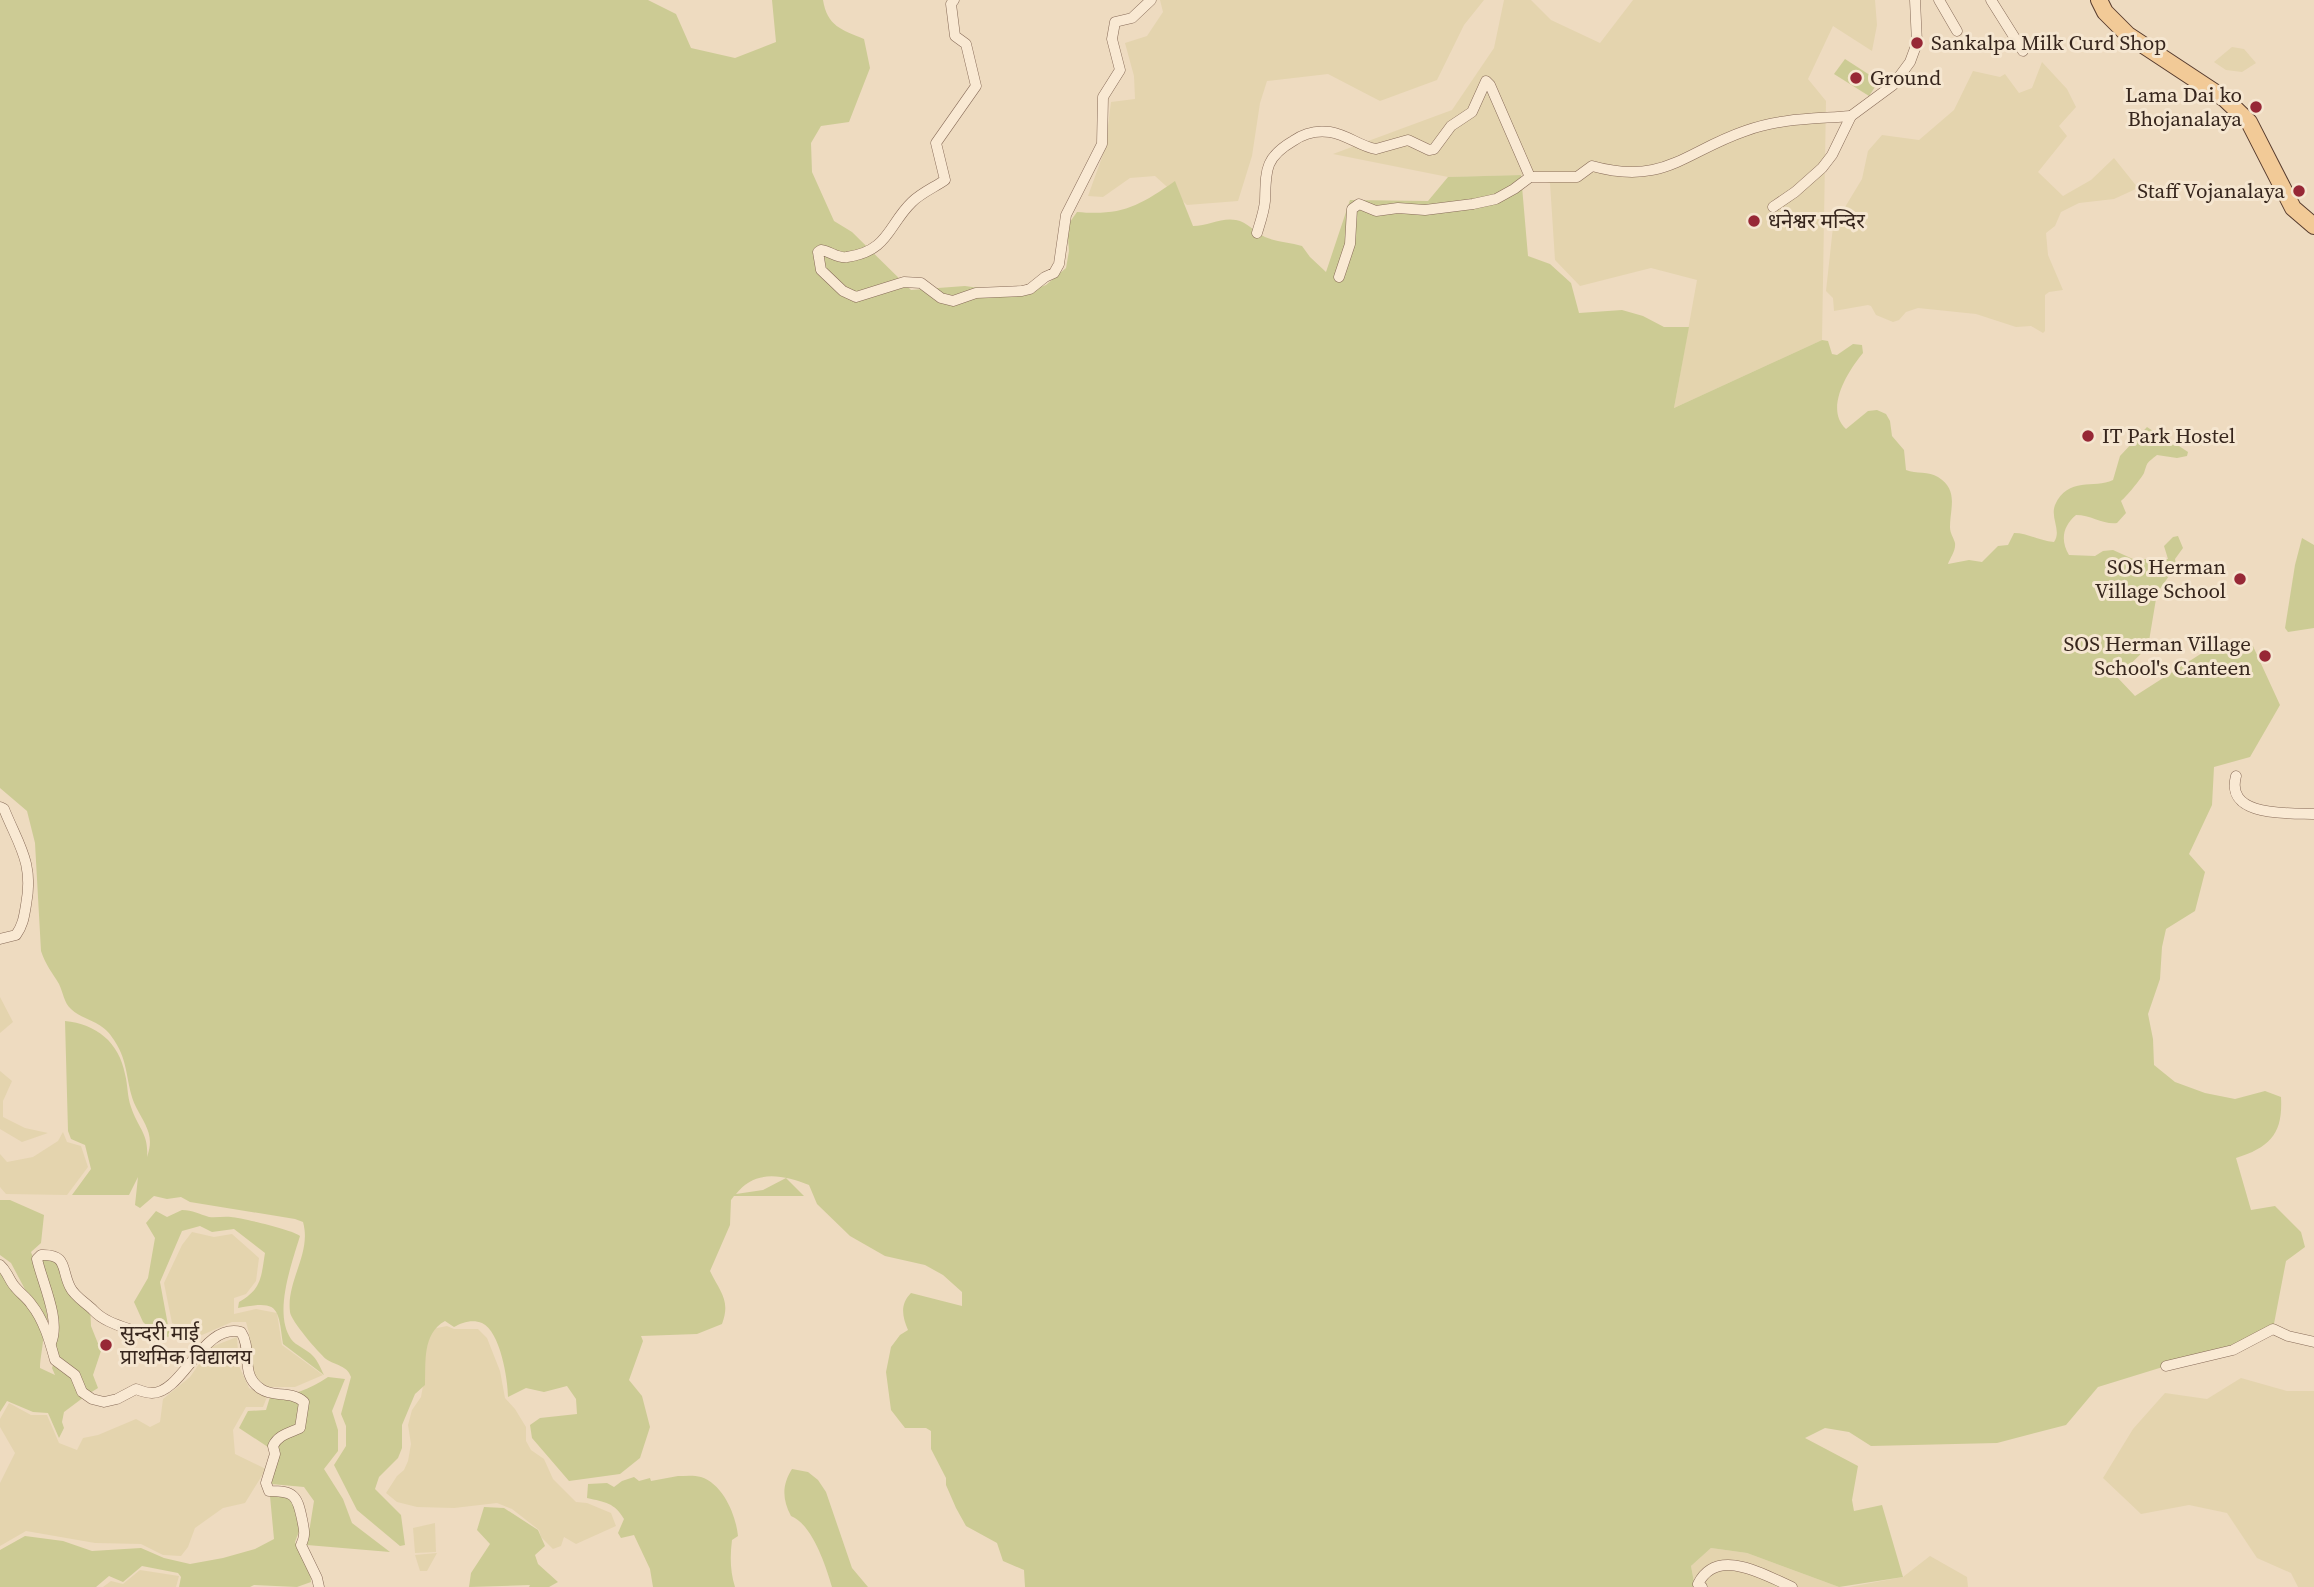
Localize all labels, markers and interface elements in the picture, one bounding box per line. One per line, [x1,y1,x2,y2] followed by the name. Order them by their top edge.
[1931,28,2166,57] place label: Sankalpa Milk Curd Shop
[1909,35,1925,51] marker: Sankalpa Milk Curd Shop
[1870,63,1941,92] place label: Ground
[1848,70,1864,86] marker: Ground
[2125,80,2242,133] place label: Lama Dai ko Bhojanalaya
[2248,99,2264,115] marker: Lama Dai ko Bhojanalaya
[2137,176,2285,205] place label: Staff Vojanalaya
[2291,183,2307,199] marker: Staff Vojanalaya
[1768,206,1865,235] place label: धनेश्वर मन्दिर
[1746,213,1762,229] marker: धनेश्वर मन्दिर
[2102,421,2235,450] place label: IT Park Hostel
[2080,428,2096,444] marker: IT Park Hostel
[2095,552,2226,605] place label: SOS Herman Village School
[2232,571,2248,587] marker: SOS Herman Village School
[2064,629,2251,682] place label: SOS Herman Village School's Canteen
[2257,648,2273,664] marker: SOS Herman Village School's Canteen
[120,1318,253,1371] place label: सुन्दरी माई प्राथमिक विद्यालय
[98,1337,114,1353] marker: सुन्दरी माई प्राथमिक विद्यालय

